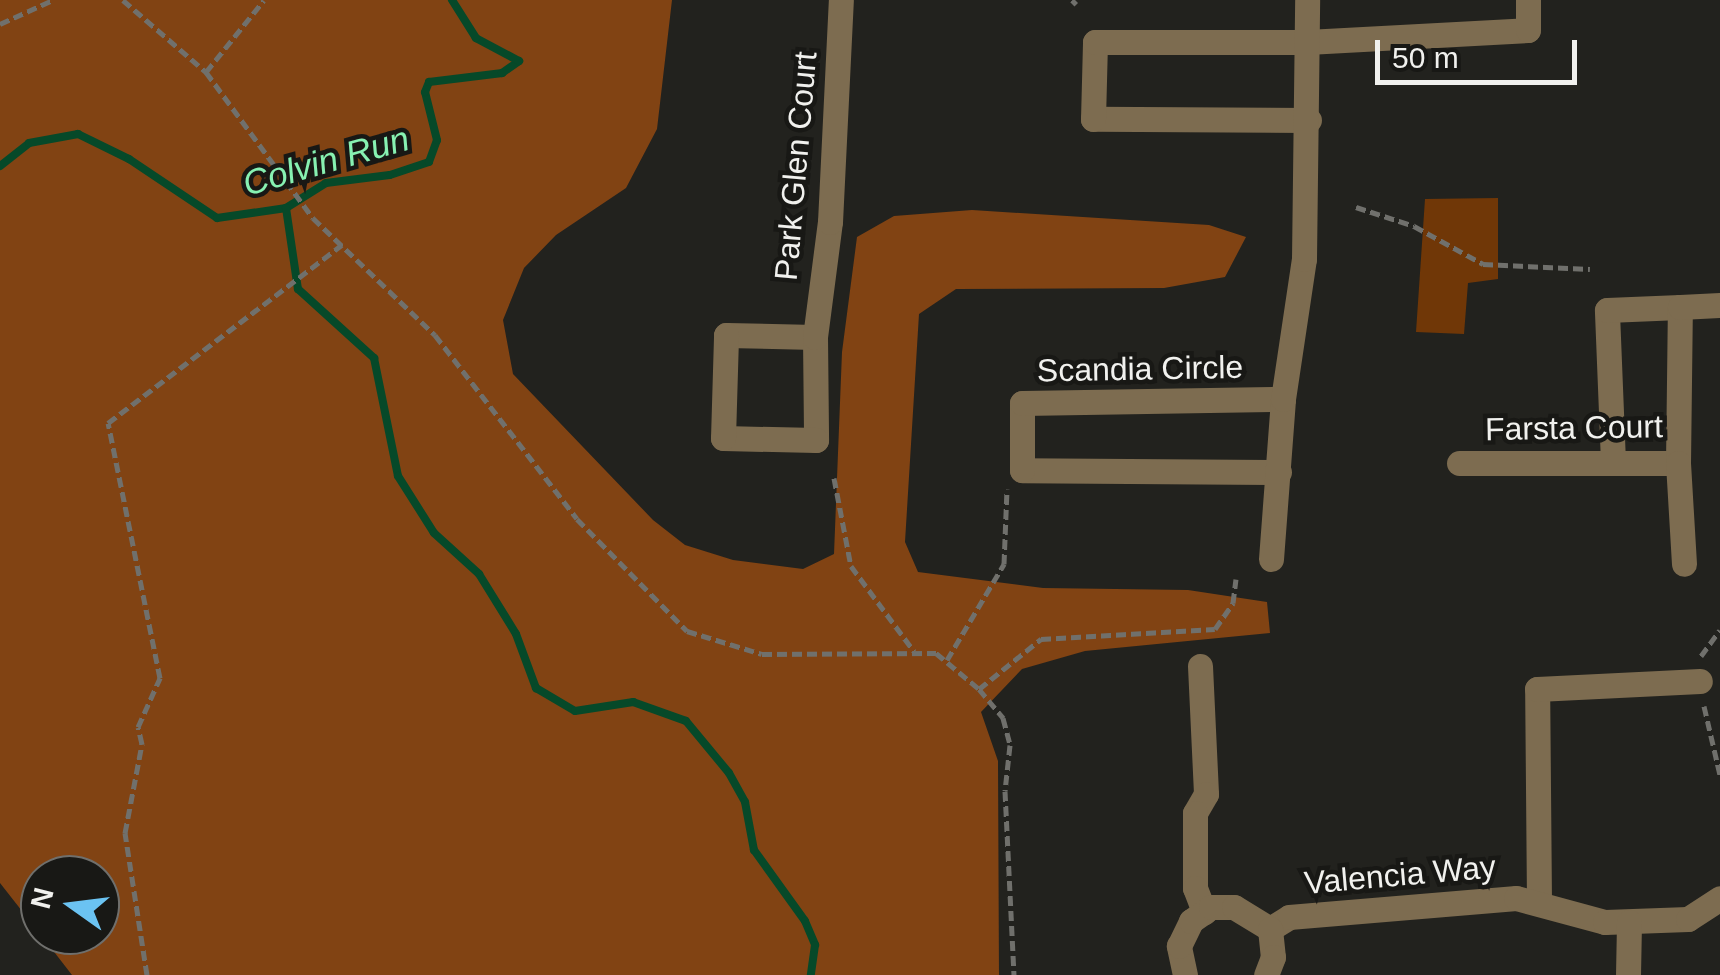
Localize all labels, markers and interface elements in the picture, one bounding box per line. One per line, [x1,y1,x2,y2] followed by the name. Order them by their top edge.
[1380,20,1582,82] scale bar
[1392,41,1459,74] text: 50 m
[767,50,825,282] street label: Park Glen Court
[238,117,414,205] water label: Colvin Run
[1037,348,1243,390] street label: Scandia Circle
[1485,407,1663,449] street label: Farsta Court
[1303,848,1497,902] street label: Valencia Way
[20,855,120,955] north arrow
[25,885,60,912] text: N

